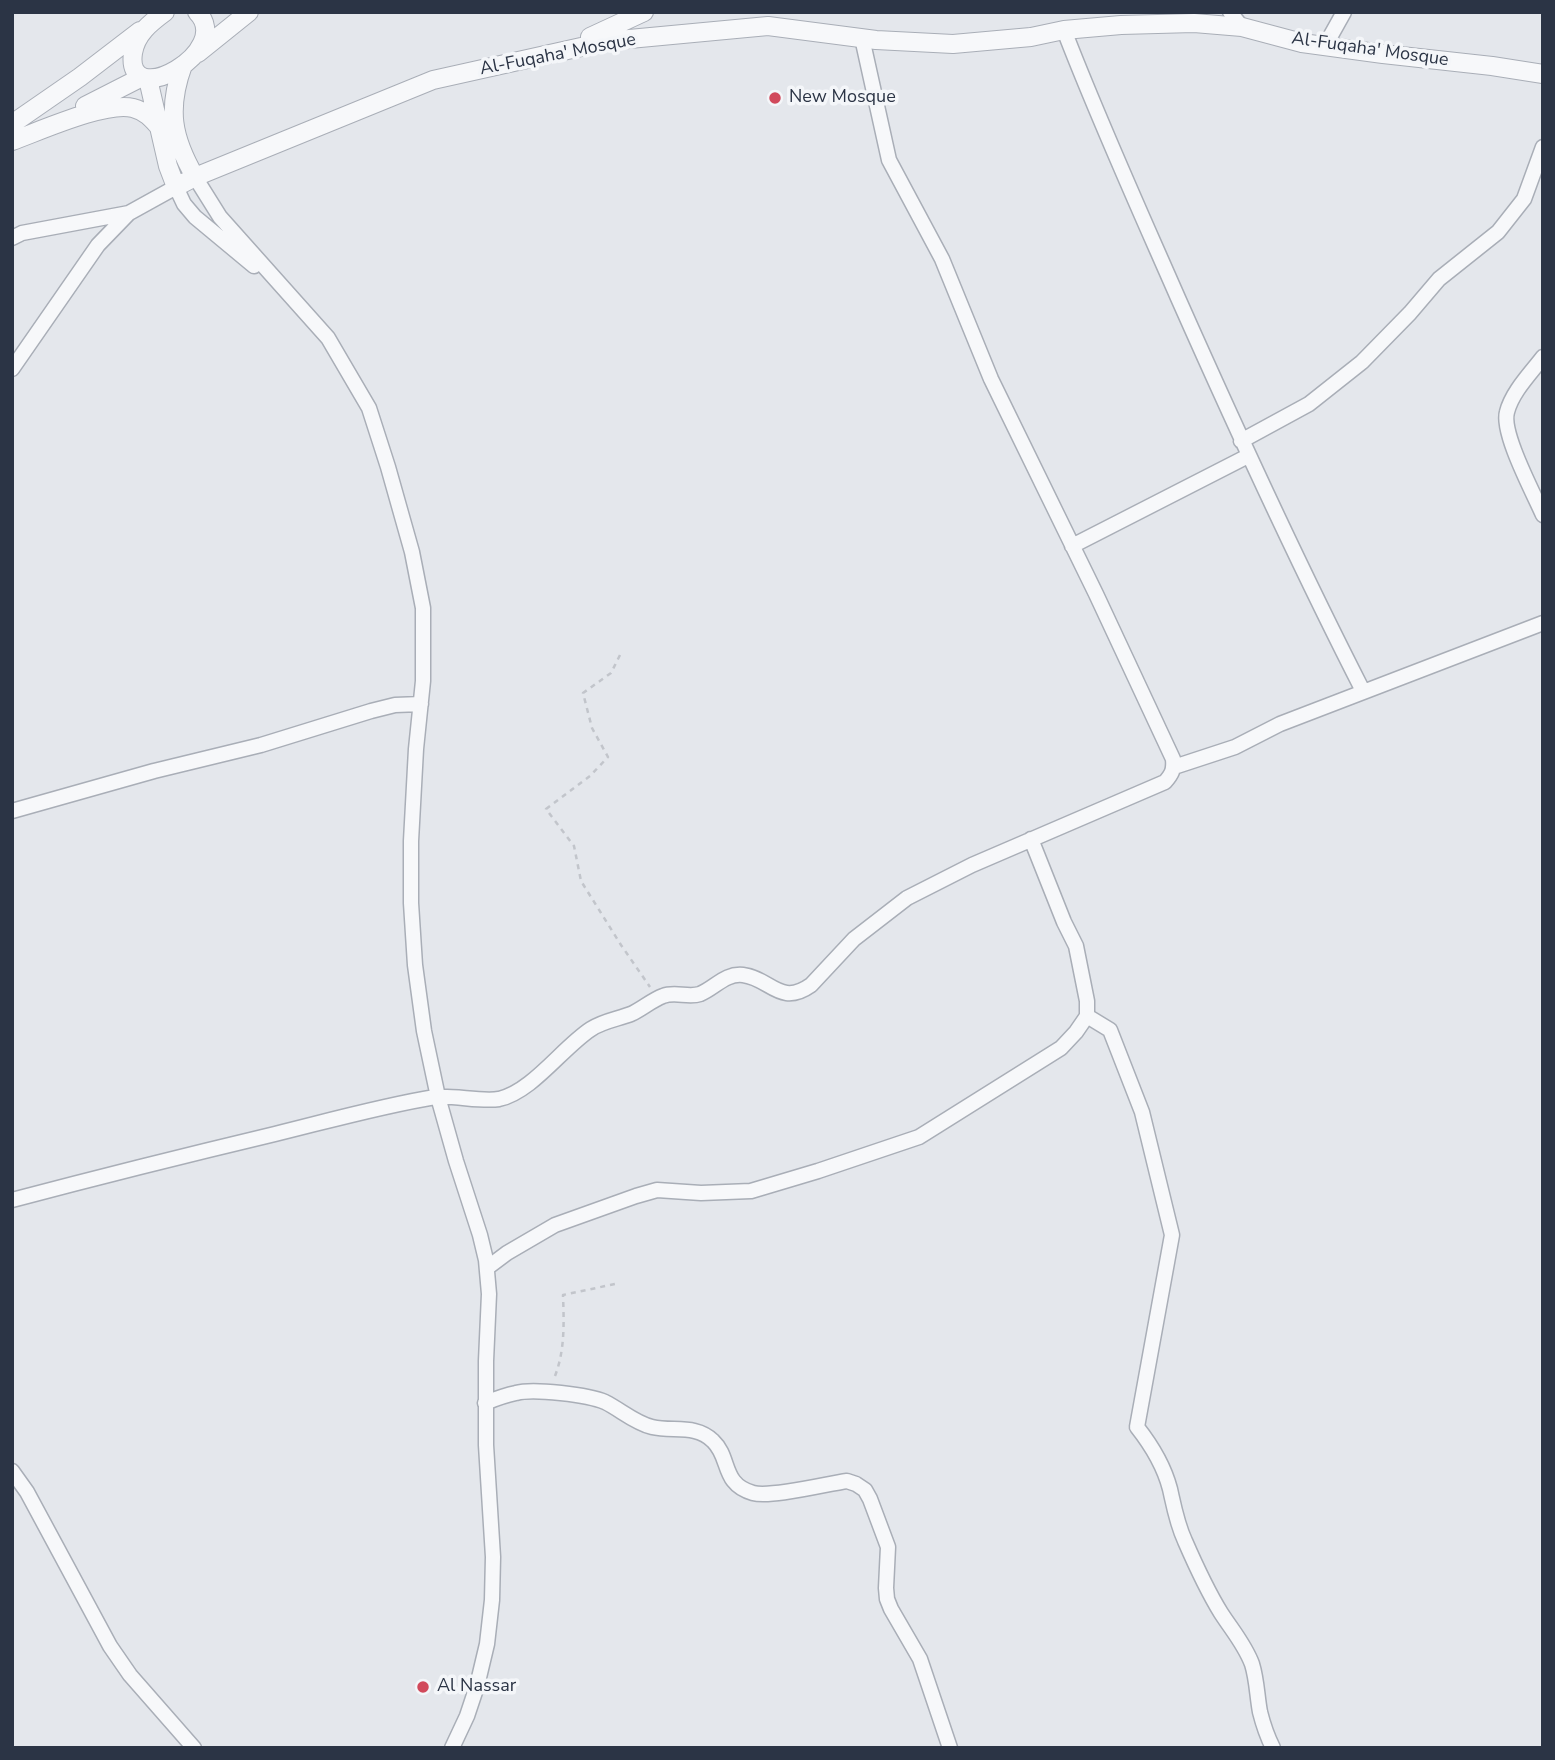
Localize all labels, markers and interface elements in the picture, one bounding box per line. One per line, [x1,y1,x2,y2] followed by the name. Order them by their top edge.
[1290,28,1450,72] street label: Al-Fuqaha' Mosque
[478,29,638,81] street label: Al-Fuqaha' Mosque
[789,87,896,109] place label: New Mosque
[767,90,783,106] marker: New Mosque
[437,1676,516,1698] place label: Al Nassar
[415,1679,431,1695] marker: Al Nassar

